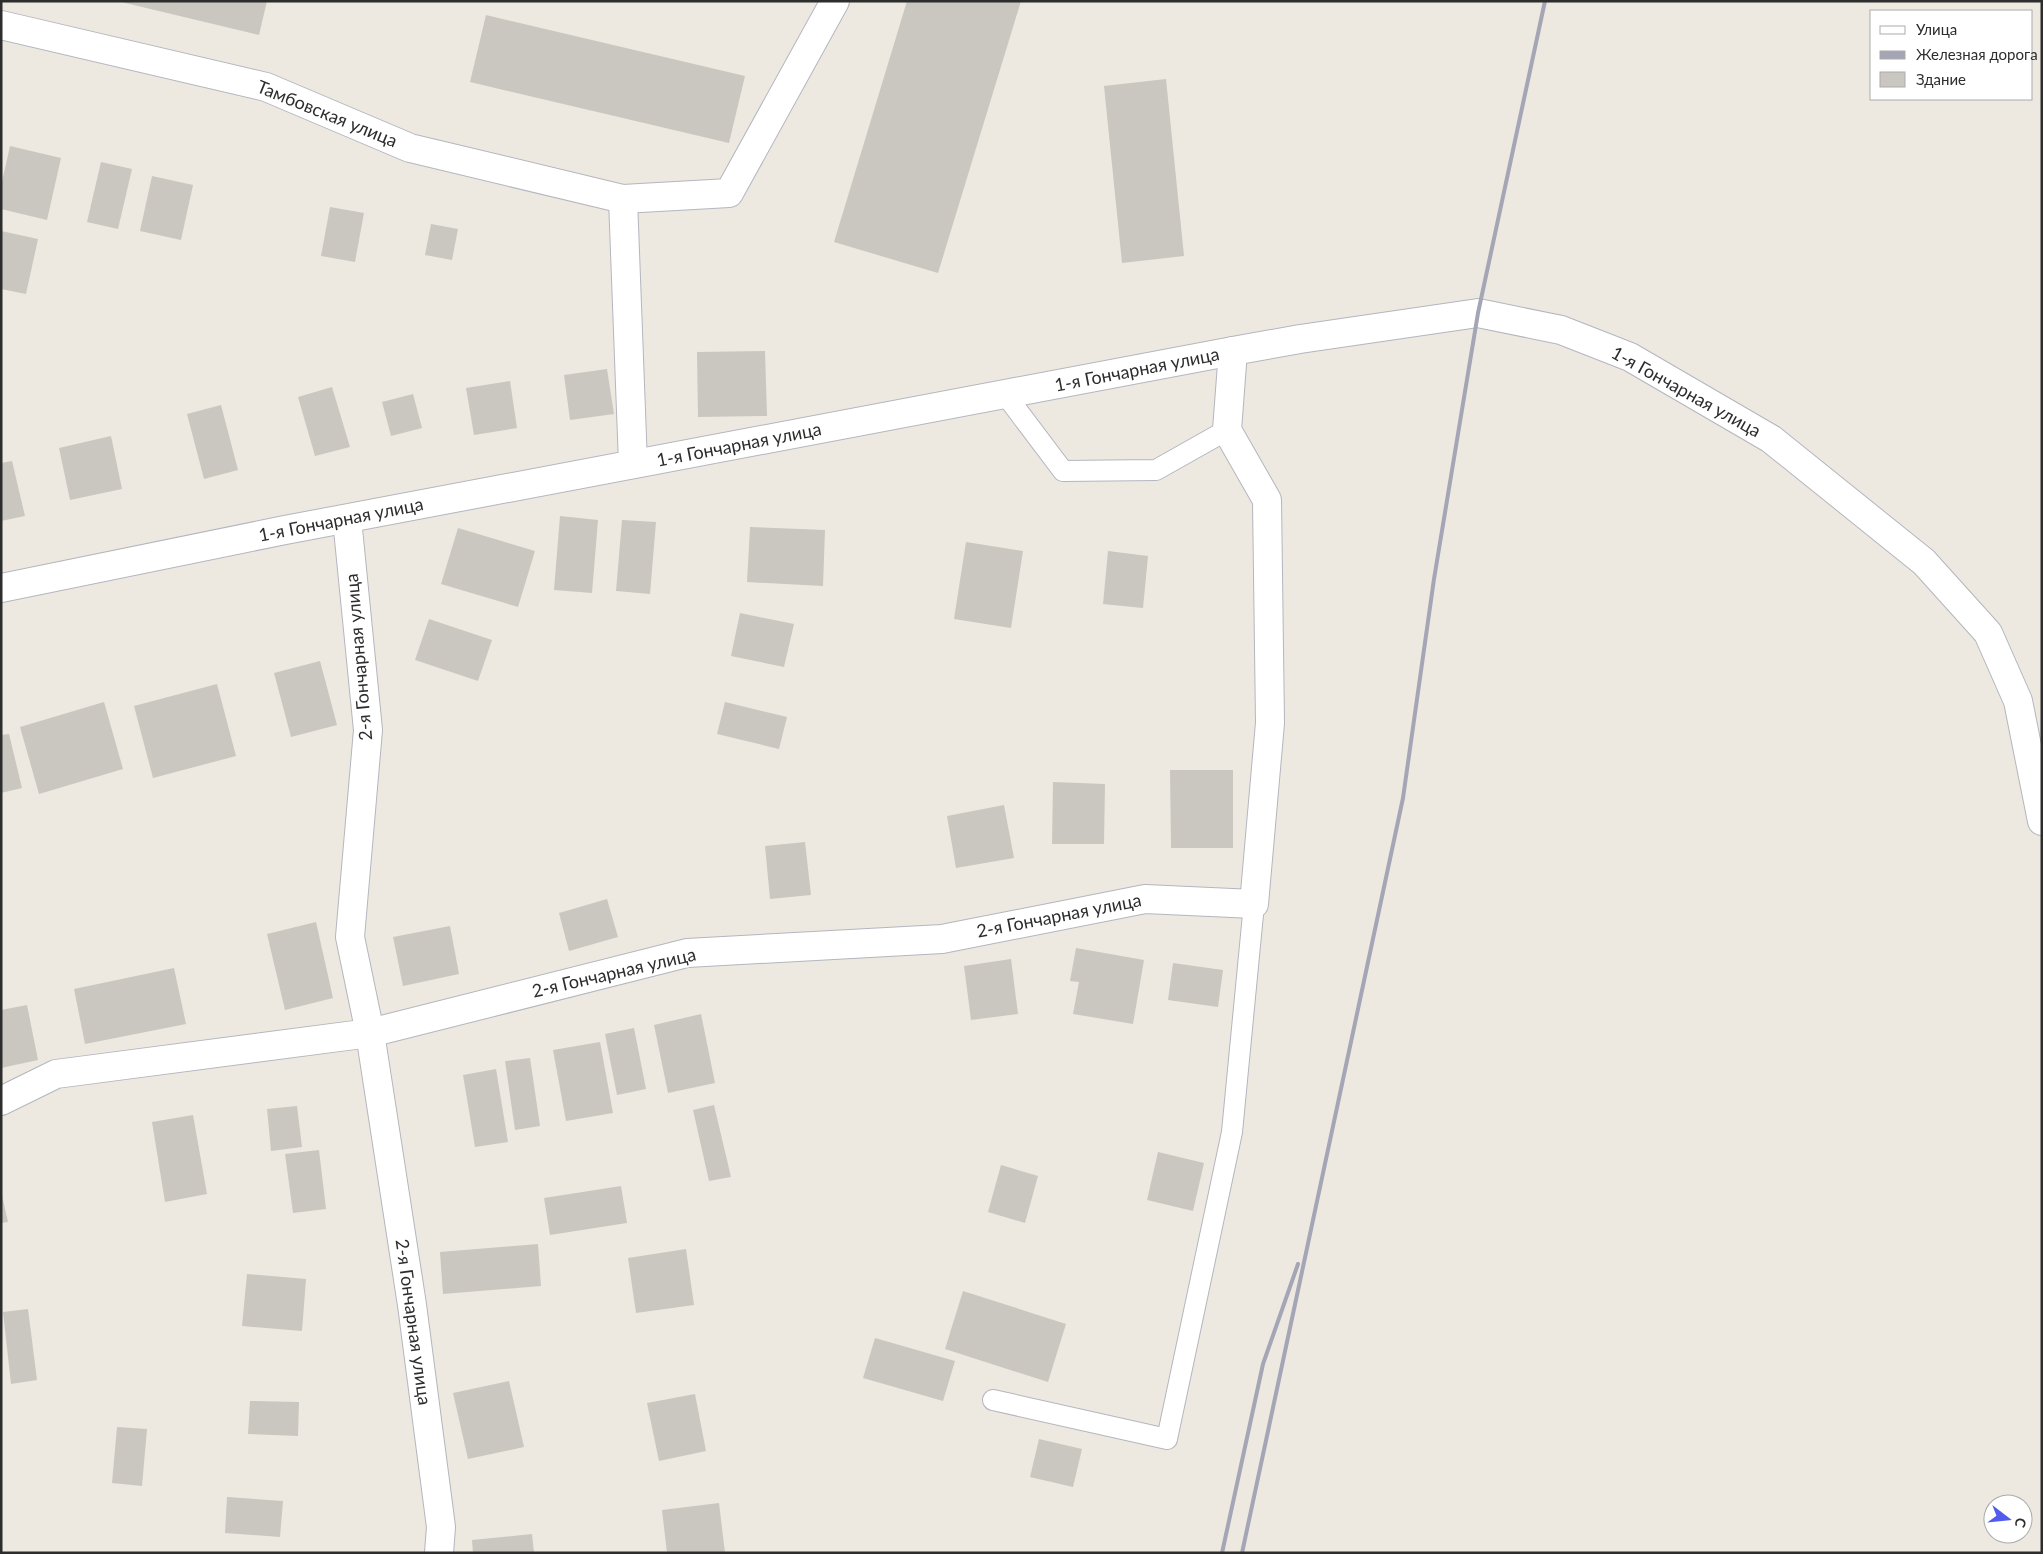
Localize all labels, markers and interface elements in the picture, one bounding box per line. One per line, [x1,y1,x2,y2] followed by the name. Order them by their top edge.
[1870,10,2033,100] legend
[1916,20,1957,38] text: Улица
[1916,45,2038,63] text: Железная дорога
[1916,70,1966,88] text: Здание
[254,75,401,151] street label: Тамбовская улица
[1608,341,1765,441] street label: 1-я Гончарная улица
[1052,342,1221,396] street label: 1-я Гончарная улица
[654,417,823,471] street label: 1-я Гончарная улица
[256,492,425,546] street label: 1-я Гончарная улица
[340,573,376,742] street label: 2-я Гончарная улица
[974,888,1143,942] street label: 2-я Гончарная улица
[530,942,698,1002] street label: 2-я Гончарная улица
[391,1237,437,1406] street label: 2-я Гончарная улица
[1983,1494,2033,1544] north arrow
[2011,1516,2030,1530] text: С

